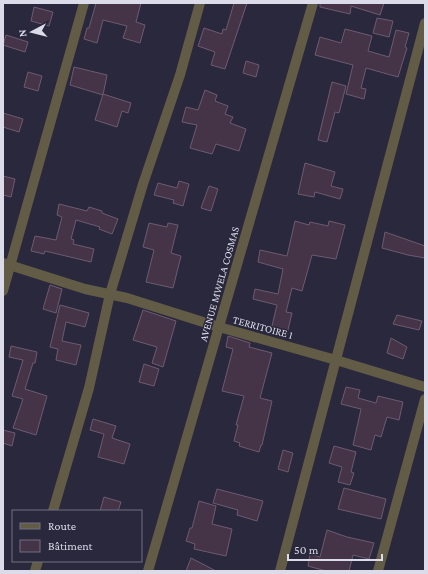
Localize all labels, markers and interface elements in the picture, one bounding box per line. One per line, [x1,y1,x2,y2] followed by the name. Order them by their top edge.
[12,12,52,52] north arrow
[16,28,28,38] text: N
[197,225,241,343] street label: AVENUE MWELA COSMAS
[232,313,295,341] street label: TERRITOIRE 1
[12,510,142,562] legend
[48,519,76,533] text: Route
[288,536,382,562] scale bar
[48,539,94,553] text: Bâtiment
[294,543,319,557] text: 50 m

